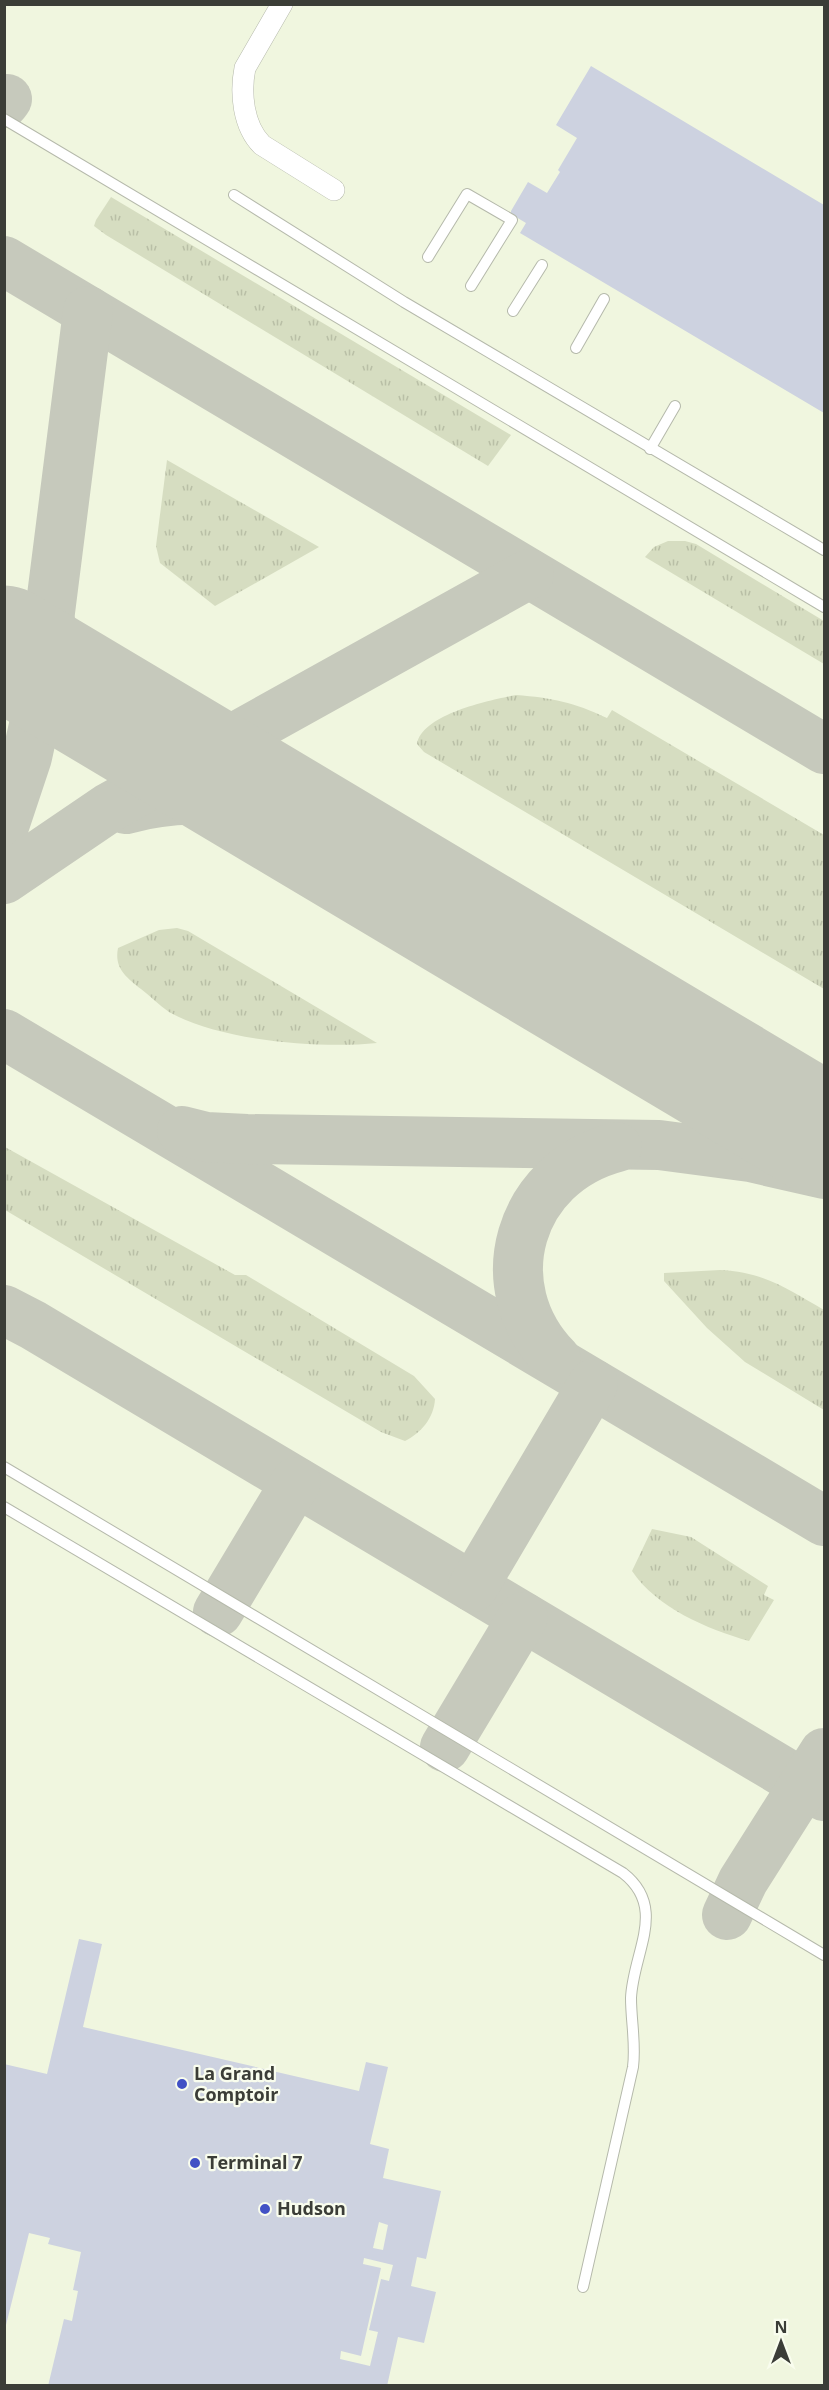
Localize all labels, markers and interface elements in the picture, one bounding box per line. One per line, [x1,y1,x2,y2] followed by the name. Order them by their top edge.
[194,2061,278,2106] place label: La Grand Comptoir
[175,2077,189,2091] marker: La Grand Comptoir
[207,2150,303,2174] place label: Terminal 7
[188,2156,202,2170] marker: Terminal 7
[277,2196,346,2220] place label: Hudson
[258,2202,272,2216] marker: Hudson
[751,2312,811,2372] north arrow
[774,2316,788,2338] text: N

